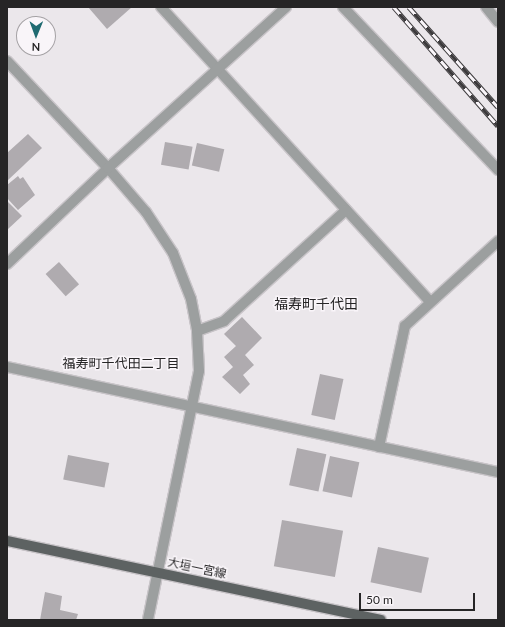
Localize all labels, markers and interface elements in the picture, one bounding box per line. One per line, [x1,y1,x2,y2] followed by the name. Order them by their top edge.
[16,16,56,56] north arrow
[31,41,40,54] text: N
[274,296,358,312] district label: 福寿町千代田
[63,355,179,371] district label: 福寿町千代田二丁目
[166,555,228,581] street label: 大垣一宮線
[361,585,477,611] scale bar
[366,592,393,607] text: 50 m

